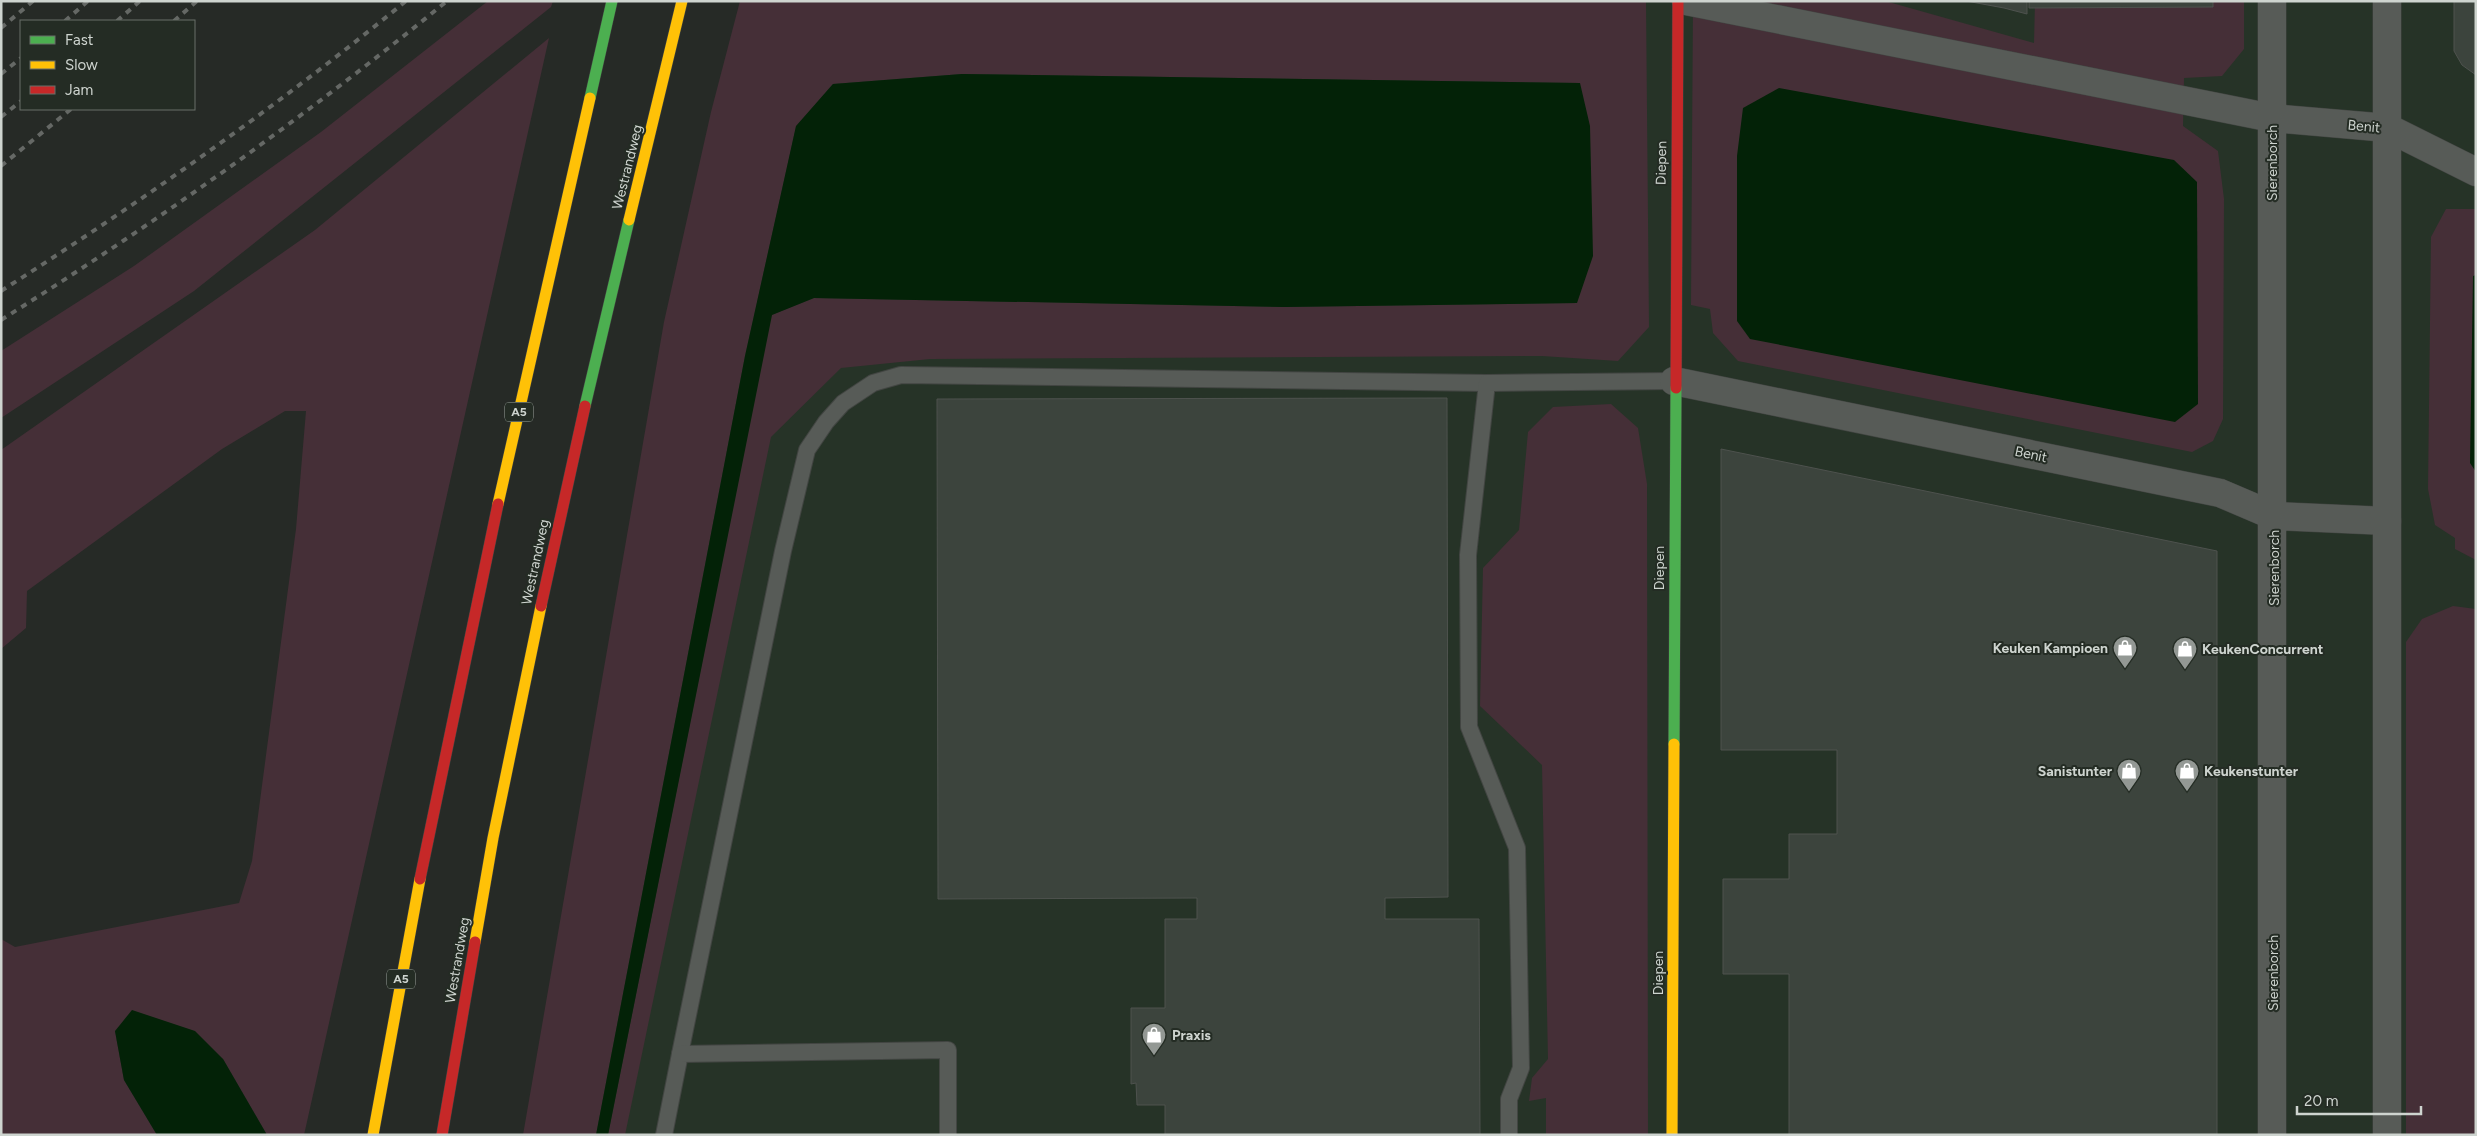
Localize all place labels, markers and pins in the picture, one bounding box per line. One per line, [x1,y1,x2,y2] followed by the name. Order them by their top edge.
[2112,635,2138,669] shop icon: Keuken Kampioen
[2172,636,2198,670] shop icon: KeukenConcurrent
[1993,640,2108,657] place label: Keuken Kampioen
[2202,641,2324,658] place label: KeukenConcurrent
[2116,758,2142,792] shop icon: Sanistunter
[2174,758,2200,792] shop icon: Keukenstunter
[2038,763,2113,780] place label: Sanistunter
[2204,763,2299,780] place label: Keukenstunter
[1141,1022,1167,1056] shop icon: Praxis
[1172,1027,1211,1044] place label: Praxis

